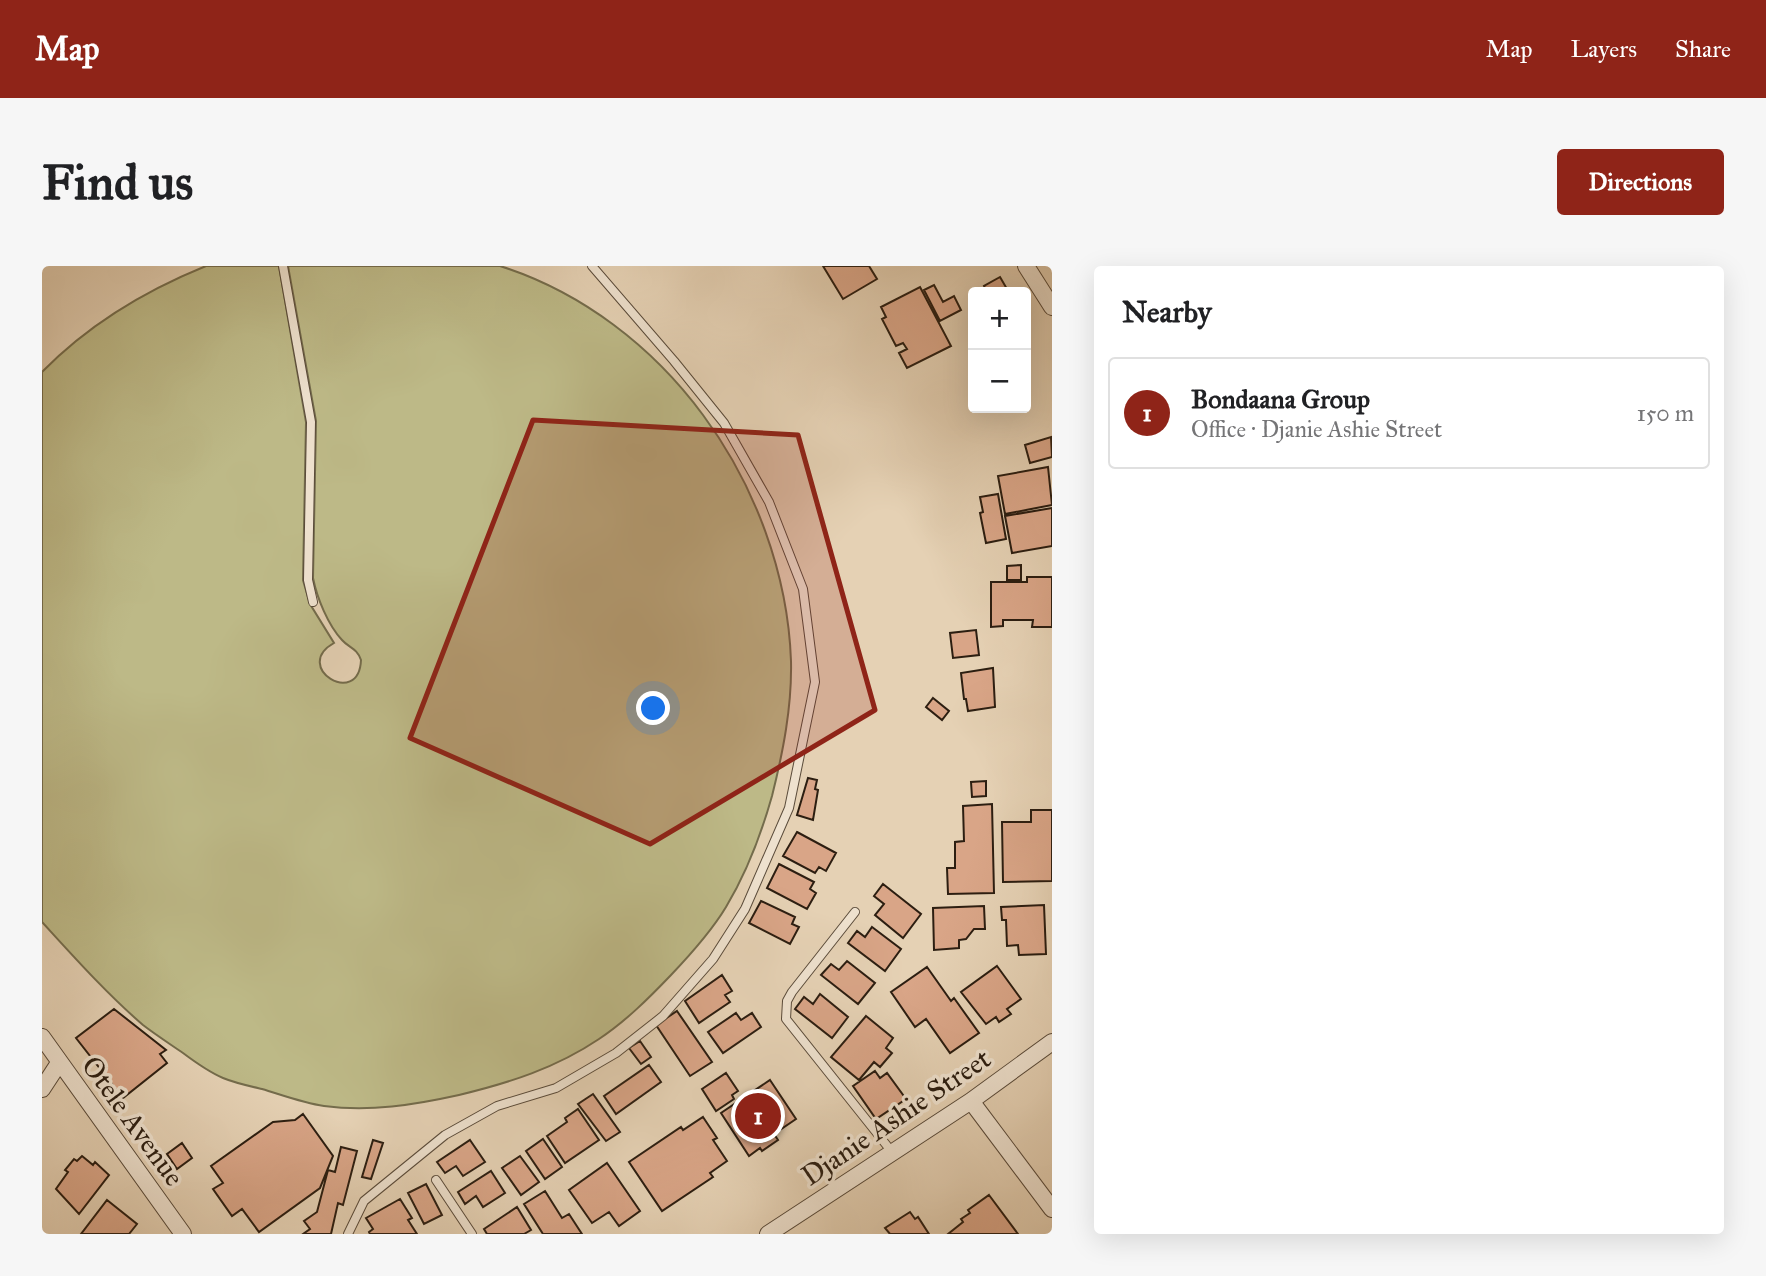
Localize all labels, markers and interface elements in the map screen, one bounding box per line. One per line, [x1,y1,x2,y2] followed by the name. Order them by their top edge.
[35,29,99,69] text: Map
[1486,34,1533,64] text: Map
[1571,34,1637,64] text: Layers
[1675,34,1731,64] text: Share
[1557,149,1724,215] button: Directions
[42,153,193,212] text: Find us
[968,287,1031,413] map controls
[968,287,1031,350] button: +
[1122,294,1212,330] text: Nearby
[968,350,1031,413] button: −
[1191,383,1370,415] text: Bondaana Group
[1142,399,1152,427] text: 1
[1637,399,1694,427] text: 150 m
[1191,415,1442,443] text: Office · Djanie Ashie Street
[636,691,670,725] your location
[795,1041,997,1193] street label: Djanie Ashie Street
[74,1049,192,1193] street label: Otele Avenue
[735,1090,781,1142] pin: 1

